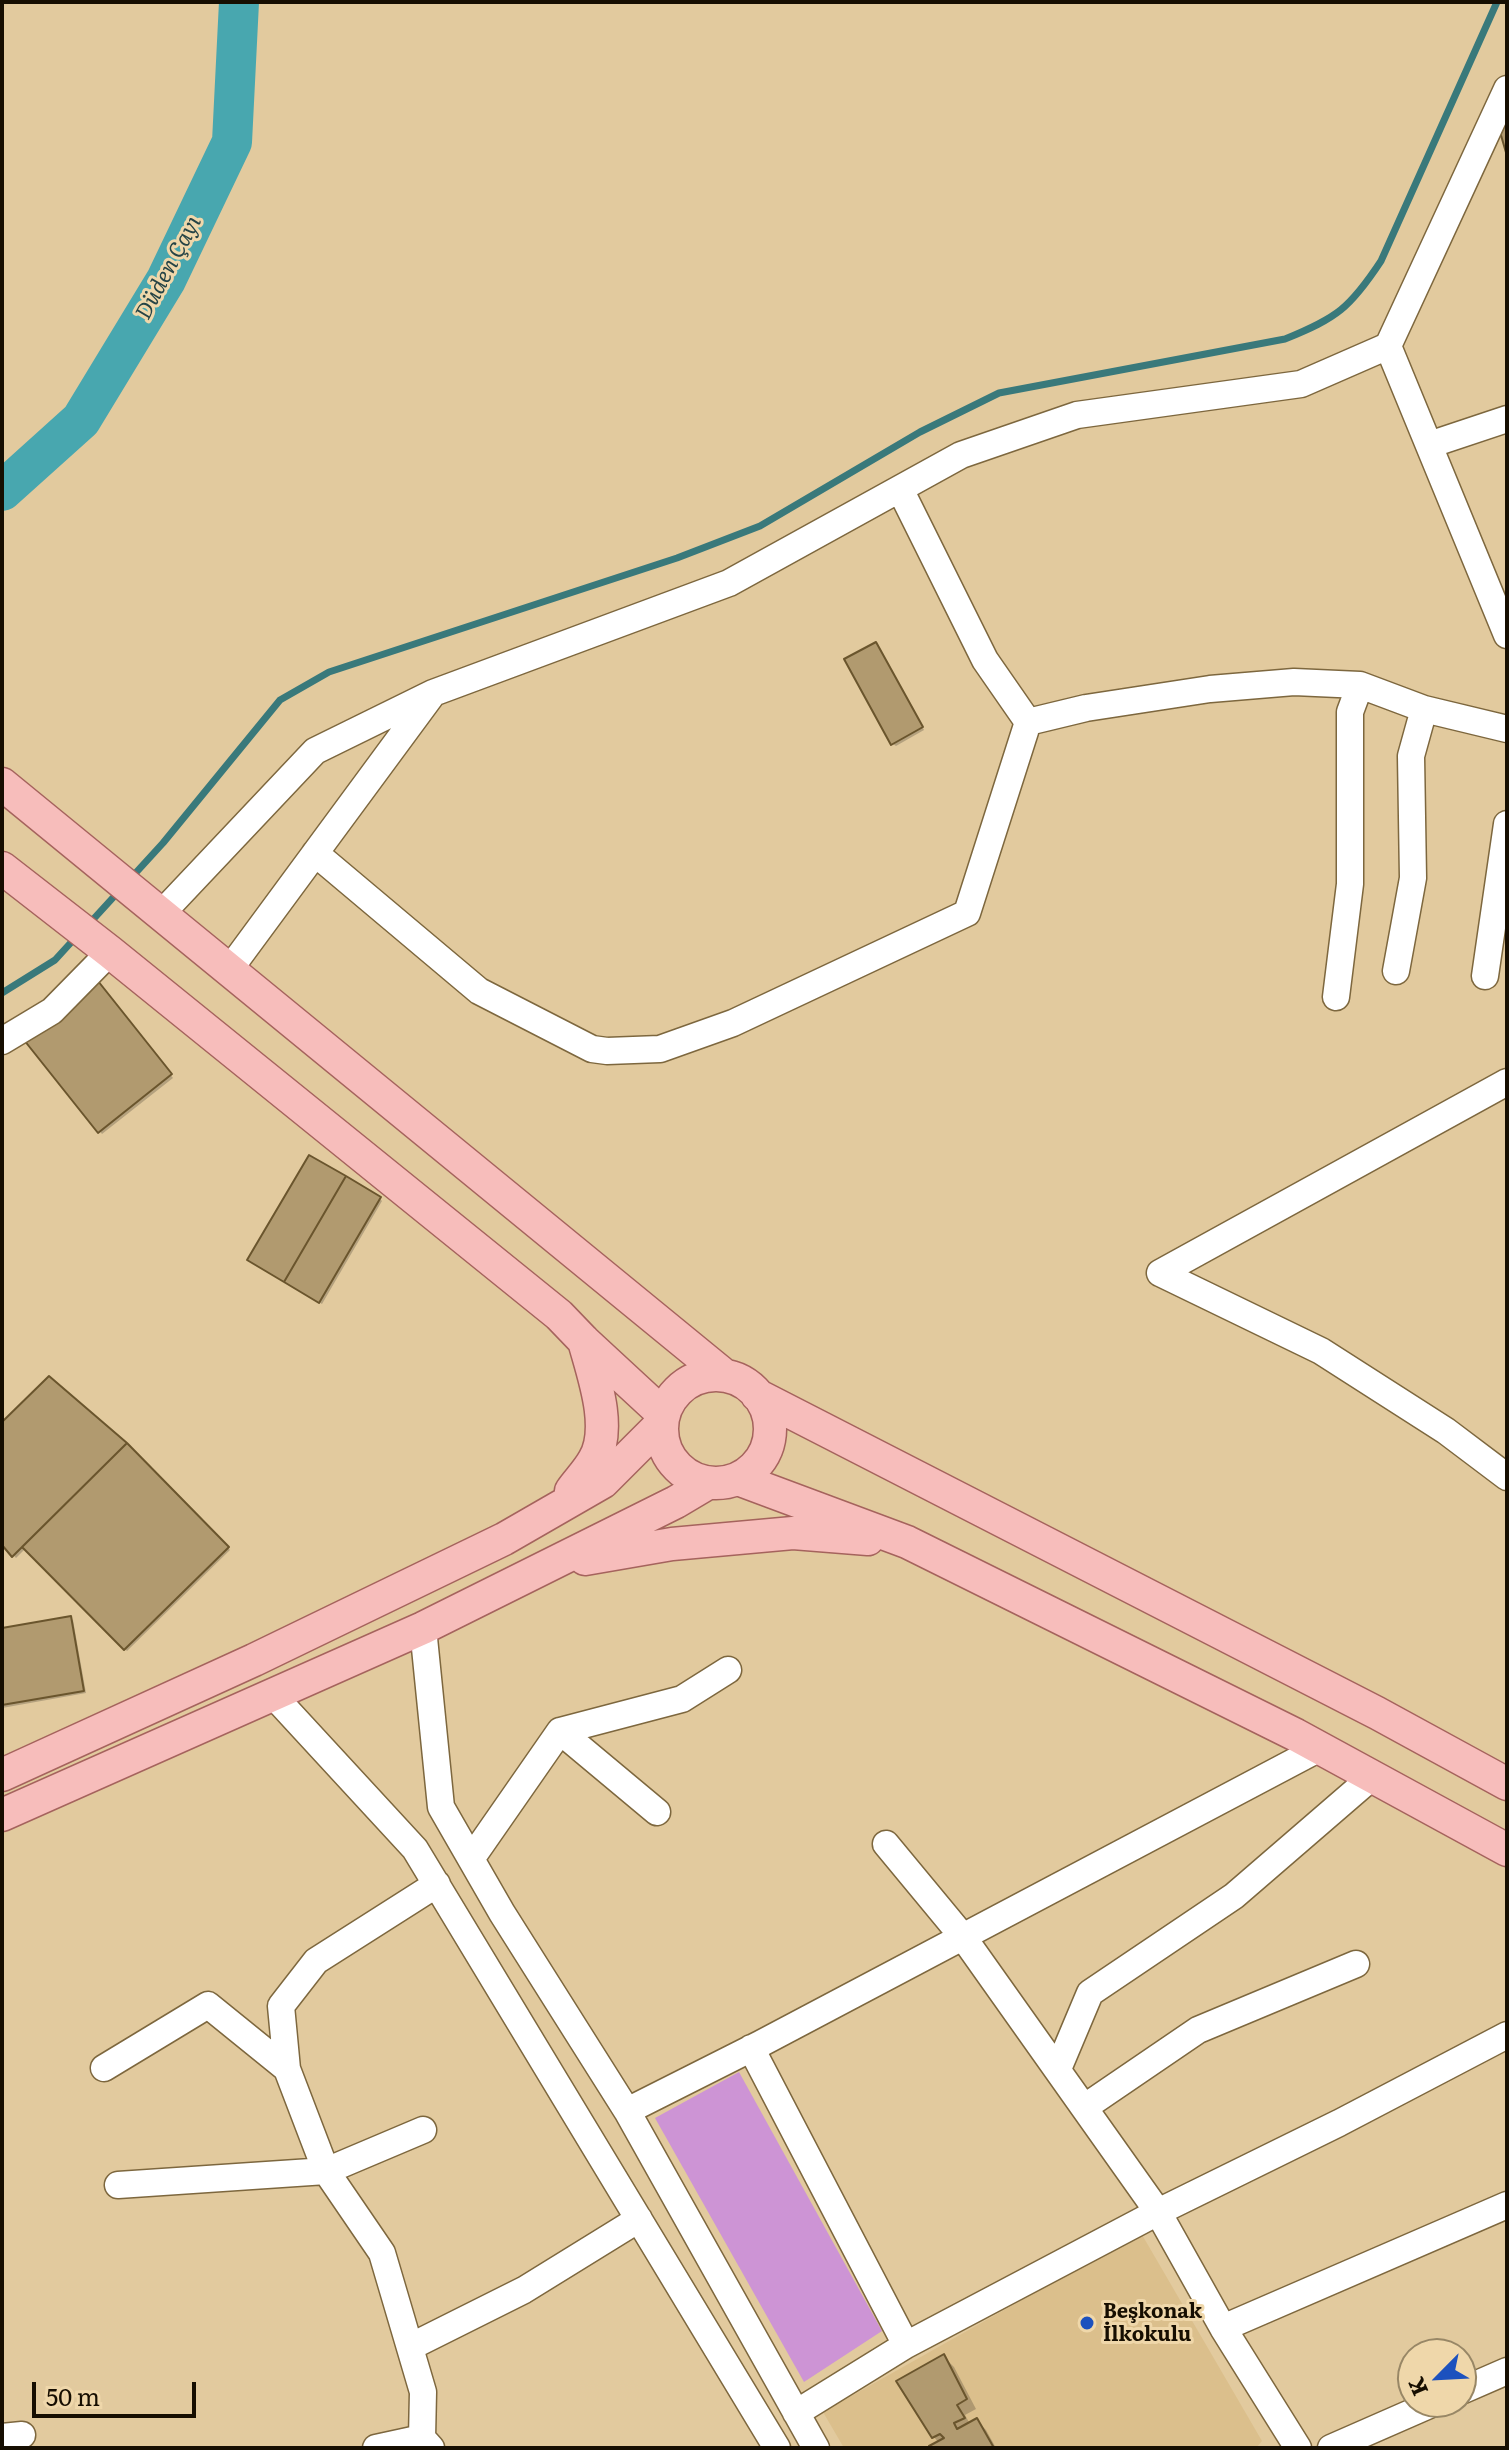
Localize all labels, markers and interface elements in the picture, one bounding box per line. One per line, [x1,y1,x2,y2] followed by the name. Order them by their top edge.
[131,212,207,324] water label: Düden Çayı
[1103,2300,1202,2347] place label: Beşkonak İlkokulu
[1078,2314,1096,2332] marker: Beşkonak İlkokulu
[1397,2338,1477,2418] north arrow
[36,2366,200,2416] scale bar
[1398,2373,1435,2402] text: K
[46,2378,100,2413] text: 50 m

